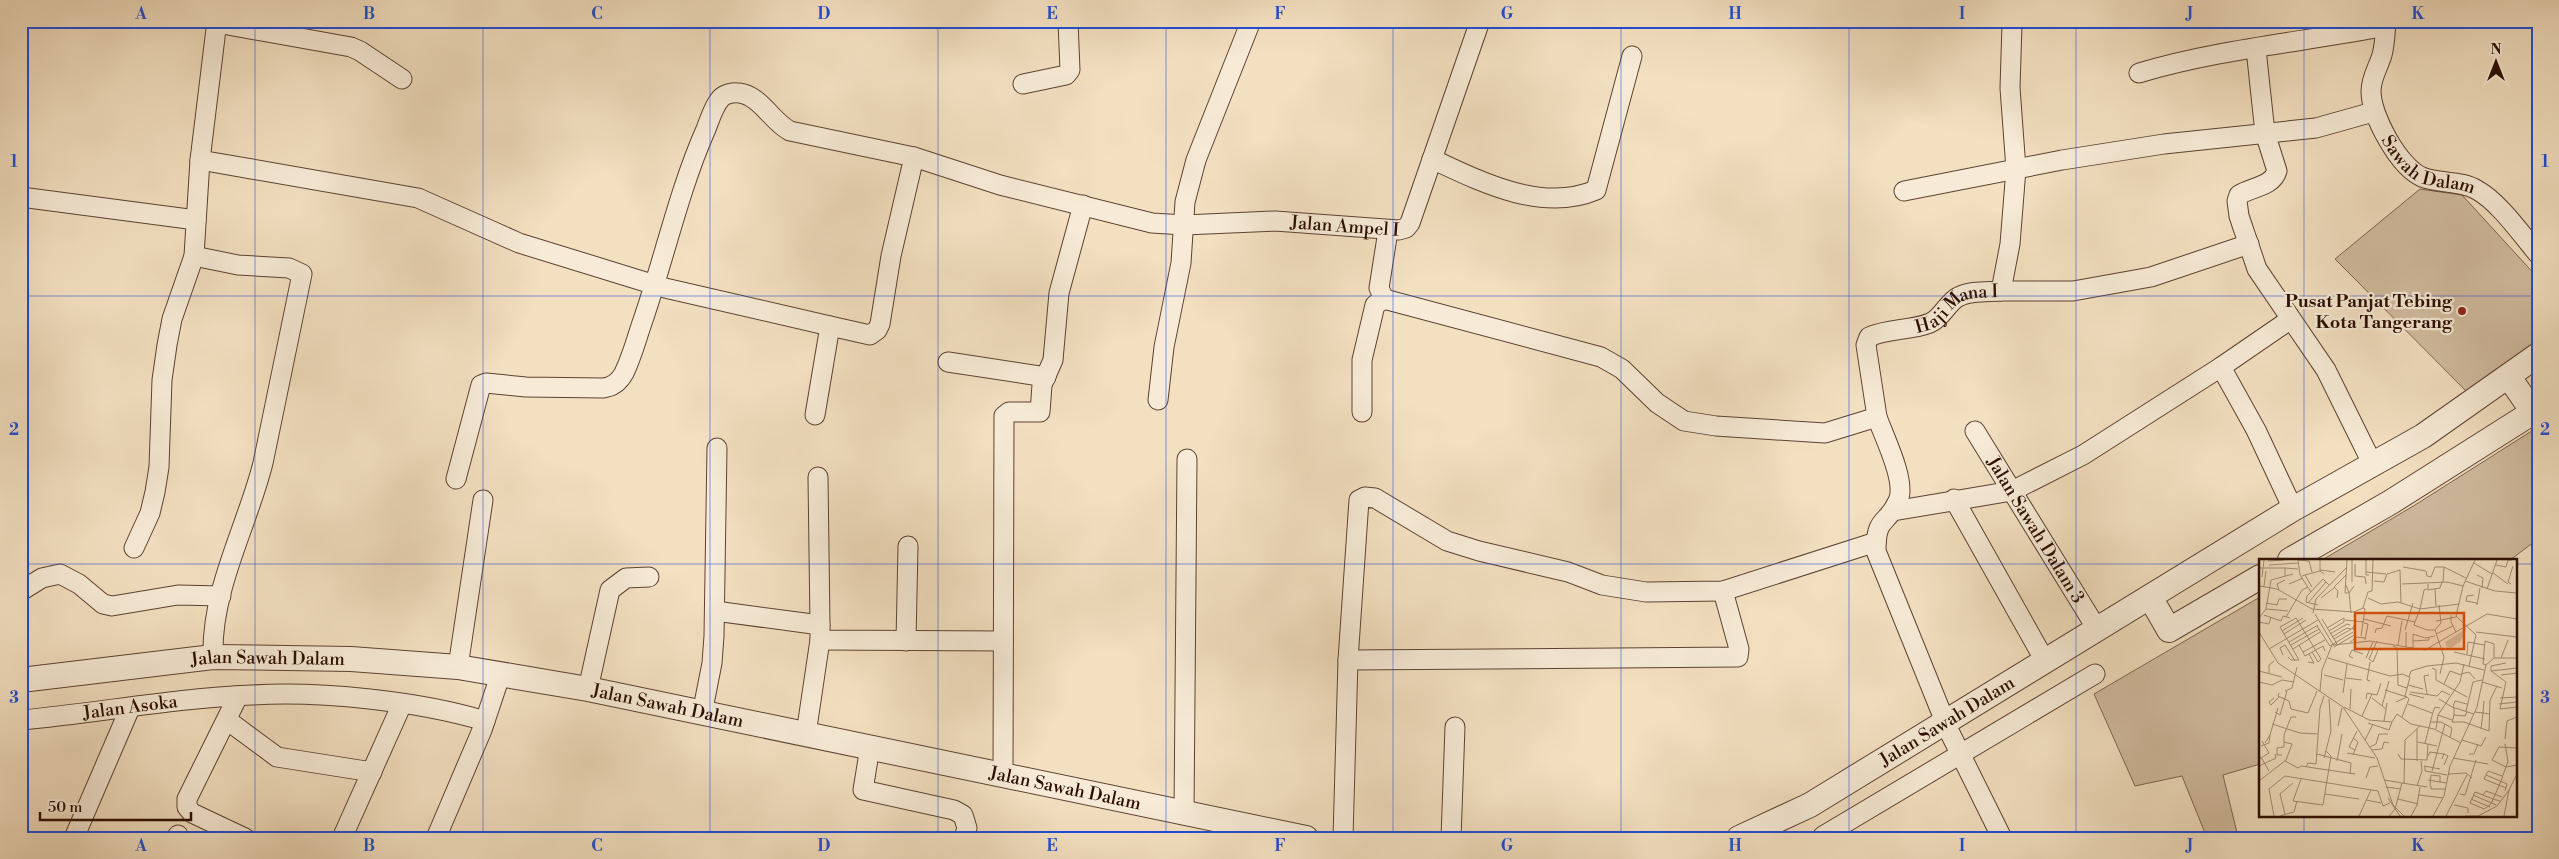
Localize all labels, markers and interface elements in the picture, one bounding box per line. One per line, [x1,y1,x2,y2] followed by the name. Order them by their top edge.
[134,4,147,24] text: A
[363,4,375,24] text: B
[591,4,603,24] text: C
[818,4,831,24] text: D
[1046,4,1058,24] text: E
[1274,4,1286,24] text: F
[1501,4,1514,24] text: G
[1728,4,1742,24] text: H
[1959,4,1965,24] text: I
[2185,4,2193,24] text: J
[2412,4,2426,24] text: K
[2472,38,2522,88] north arrow
[2490,41,2502,59] text: N
[2376,131,2478,200] street label: Sawah Dalam
[10,152,18,172] text: 1
[2541,152,2549,172] text: 1
[1289,211,1400,242] street label: Jalan Ampel I
[1913,280,1999,339] street label: Haji Mana I
[2285,290,2453,334] place label: Pusat Panjat Tebing Kota Tangerang
[2456,305,2468,317] marker: Pusat Panjat Tebing Kota Tangerang
[9,420,19,440] text: 2
[2540,420,2550,440] text: 2
[1981,452,2089,608] street label: Jalan Sawah Dalam 3
[2259,559,2516,816] inset map
[188,646,345,672] street label: Jalan Sawah Dalam
[1875,671,2019,772] street label: Jalan Sawah Dalam
[589,679,746,733] street label: Jalan Sawah Dalam
[9,688,19,708] text: 3
[2540,688,2550,708] text: 3
[81,690,180,725] street label: Jalan Asoka
[986,761,1143,816] street label: Jalan Sawah Dalam
[40,789,191,821] scale bar
[48,798,82,817] text: 50 m
[134,836,147,856] text: A
[363,836,375,856] text: B
[591,836,603,856] text: C
[818,836,831,856] text: D
[1046,836,1058,856] text: E
[1274,836,1286,856] text: F
[1501,836,1514,856] text: G
[1728,836,1742,856] text: H
[1959,836,1965,856] text: I
[2185,836,2193,856] text: J
[2412,836,2426,856] text: K

